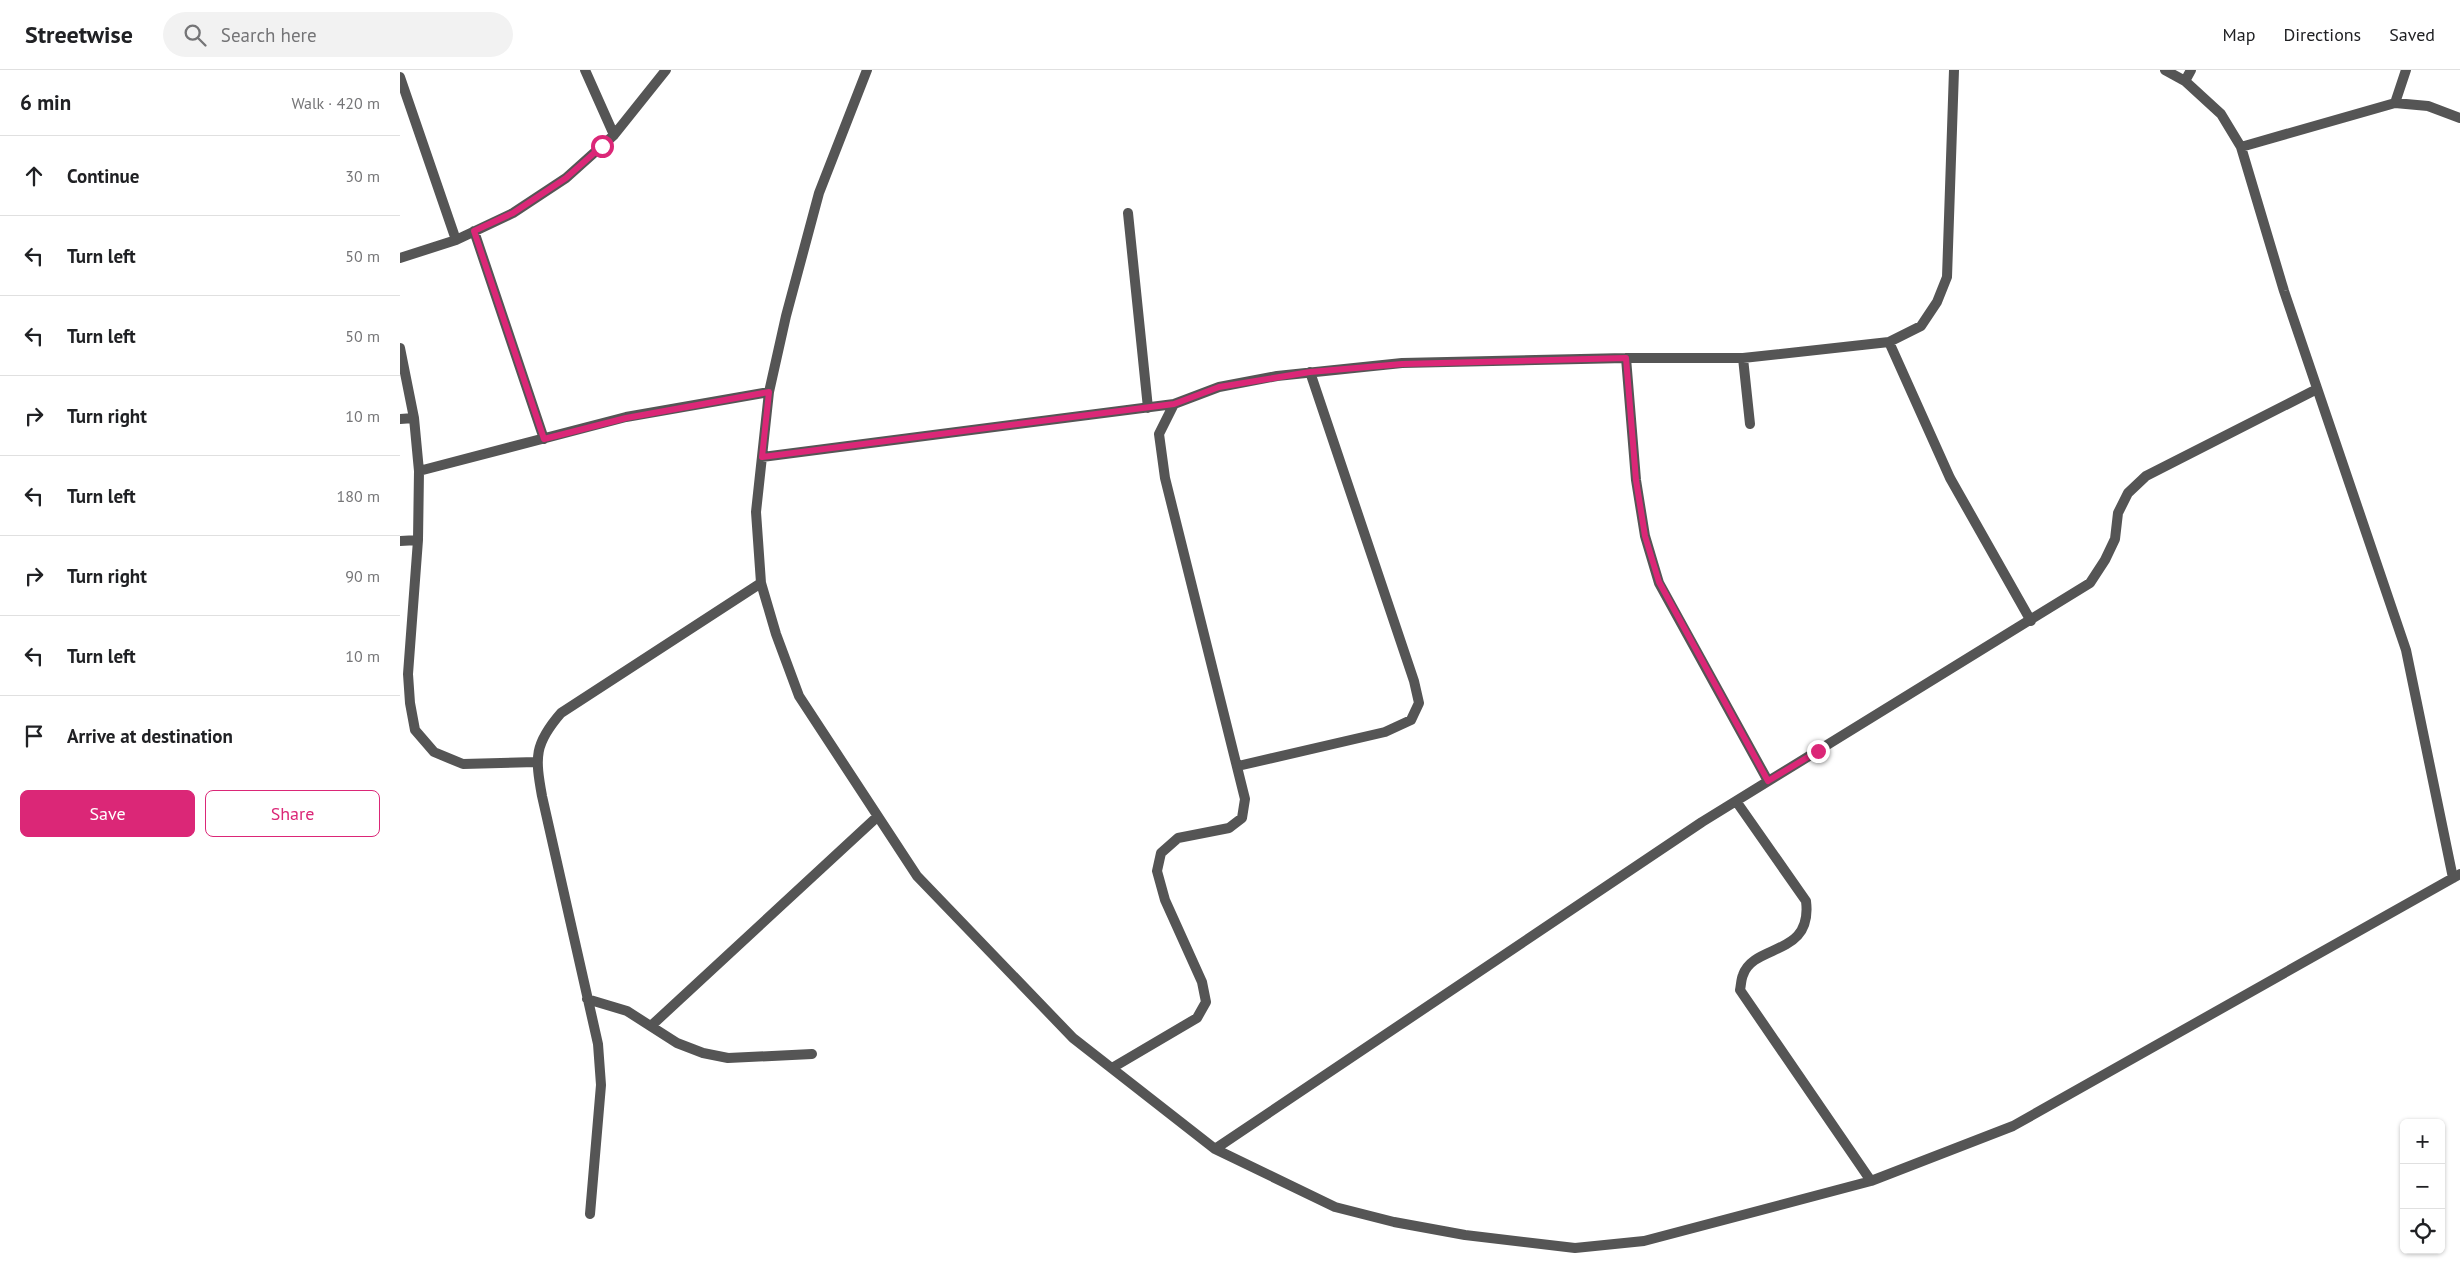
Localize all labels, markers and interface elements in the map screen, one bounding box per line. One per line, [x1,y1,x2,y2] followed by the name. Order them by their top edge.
[163,12,513,57] search box
[25,19,133,50] text: Streetwise
[181,21,209,49] icon: search
[221,23,317,47] text: Search here
[2223,23,2255,46] text: Map
[2283,23,2361,46] text: Directions
[2389,23,2435,46] text: Saved
[20,89,71,116] text: 6 min
[291,93,380,113] text: Walk · 420 m
[591,135,614,158] route start
[20,162,48,190] icon: ahead
[67,164,139,188] text: Continue
[345,166,380,186] text: 30 m
[20,242,48,270] icon: left
[67,244,136,268] text: Turn left
[345,246,380,266] text: 50 m
[20,322,48,350] icon: left
[67,324,136,348] text: Turn left
[345,326,380,346] text: 50 m
[20,402,48,430] icon: right
[67,404,147,428] text: Turn right
[345,406,380,426] text: 10 m
[20,482,48,510] icon: left
[67,484,136,508] text: Turn left
[337,486,380,506] text: 180 m
[20,562,48,590] icon: right
[67,564,147,588] text: Turn right
[345,566,380,586] text: 90 m
[20,642,48,670] icon: left
[67,644,136,668] text: Turn left
[345,646,380,666] text: 10 m
[20,722,48,750] icon: arrive
[67,724,233,748] text: Arrive at destination
[1807,740,1830,763] route end
[20,790,195,837] button: Save
[205,790,380,837] button: Share
[2400,1119,2445,1254] map controls
[2400,1119,2445,1164] button: +
[2400,1164,2445,1209] button: −
[2400,1209,2445,1254] button: locate

